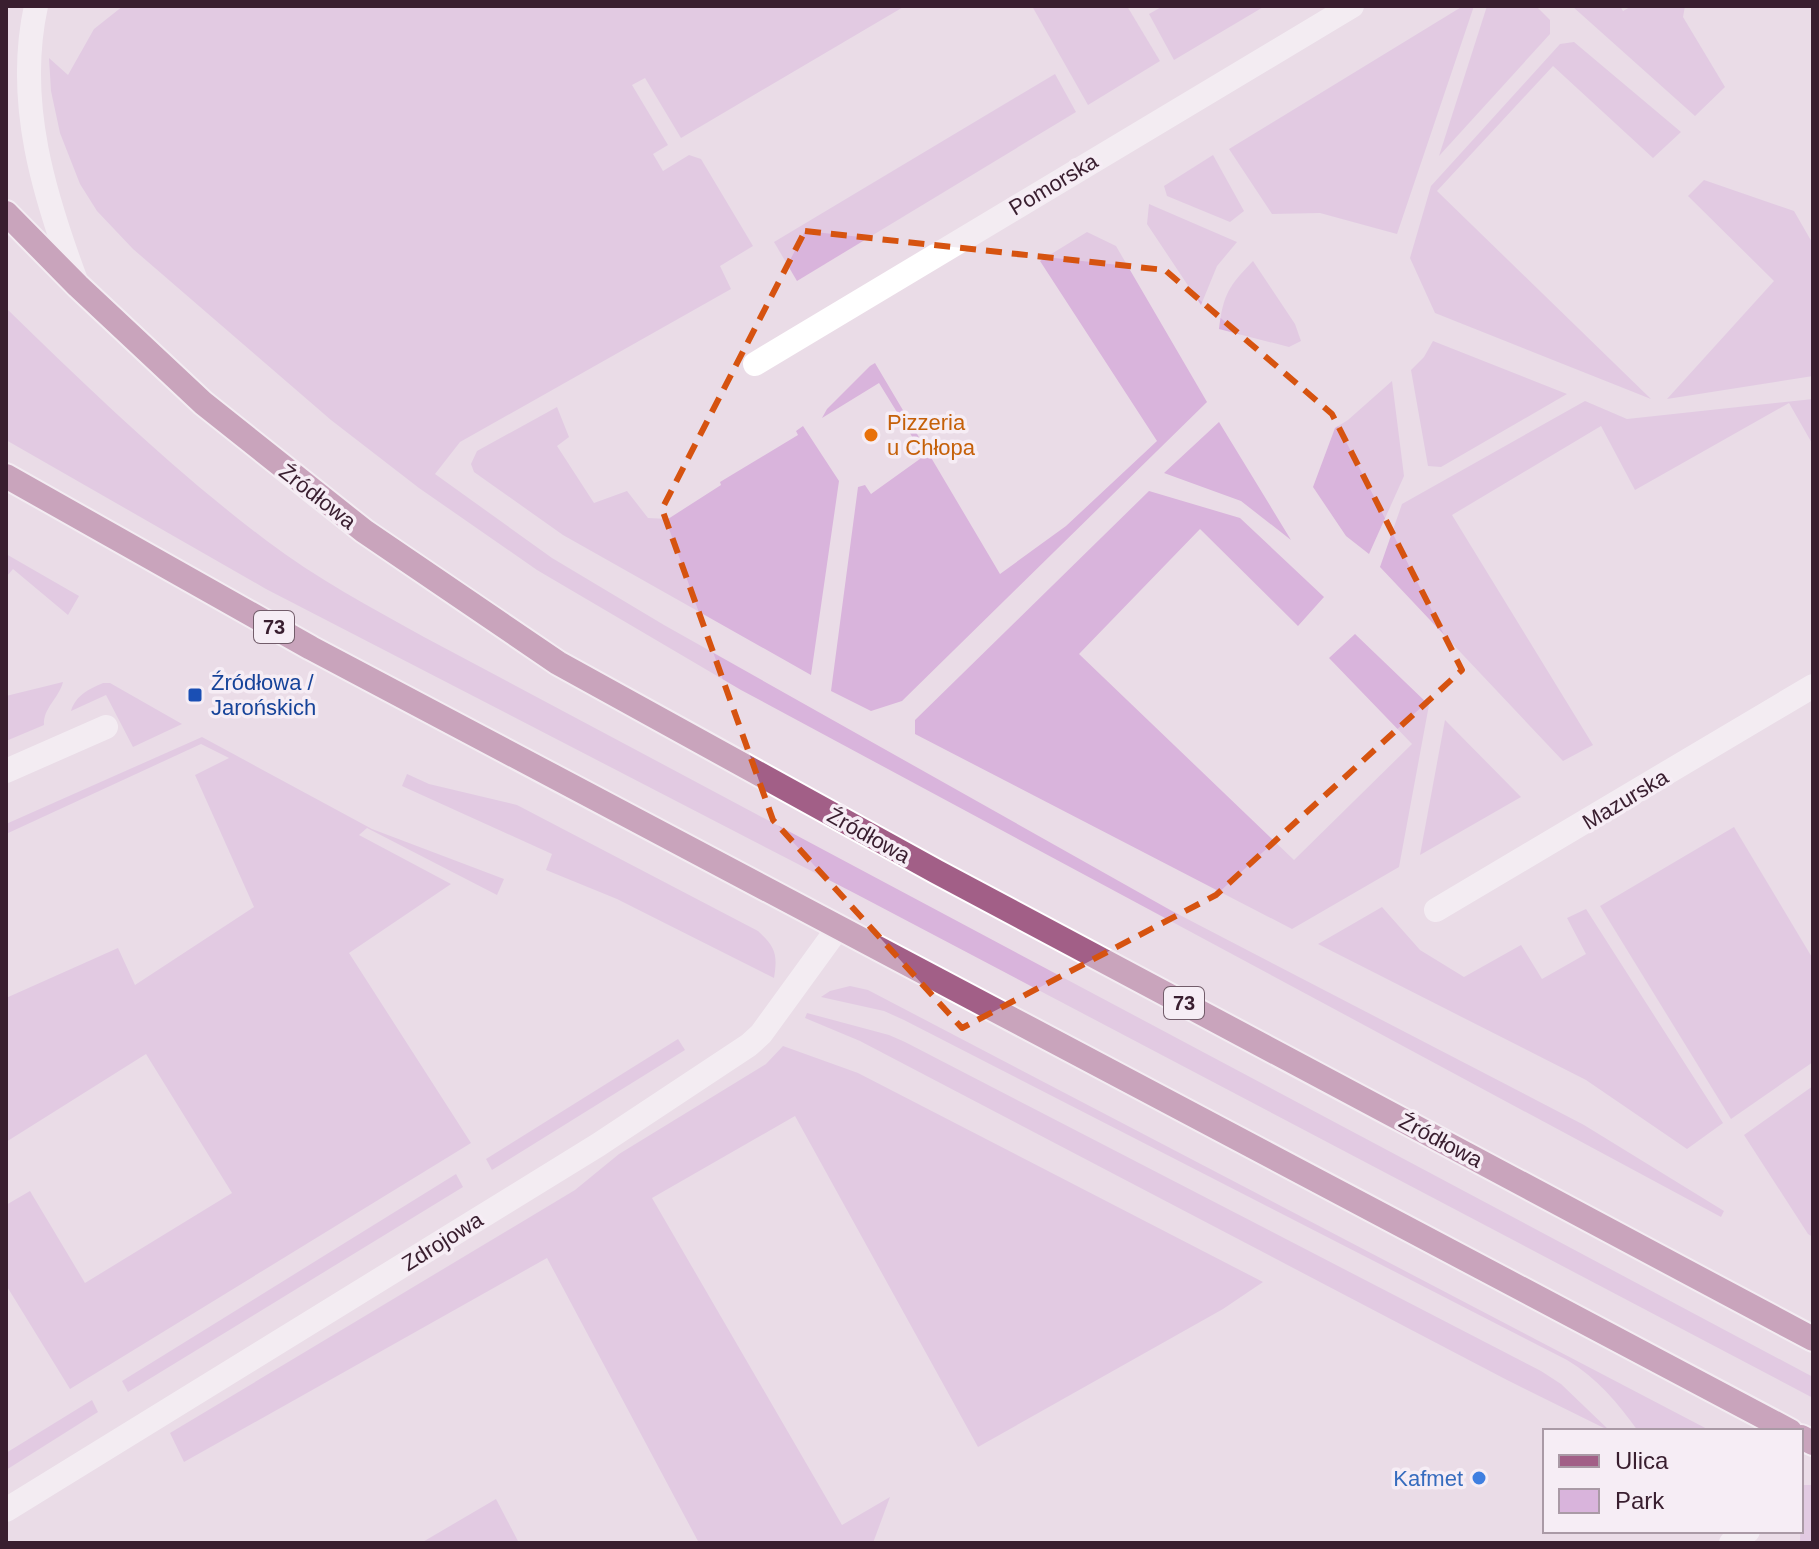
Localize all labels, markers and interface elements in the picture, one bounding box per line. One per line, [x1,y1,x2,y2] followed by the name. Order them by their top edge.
[1004,148,1103,221] street label: Pomorska
[887,410,976,460] place label: Pizzeria u Chłopa
[862,426,880,444] marker: Pizzeria u Chłopa
[274,459,362,535] street label: Źródłowa
[254,611,294,643] road number: 73
[211,670,316,720] place label: Źródłowa / Jarońskich
[186,686,204,704] marker: Źródłowa / Jarońskich
[1578,764,1673,835] street label: Mazurska
[823,803,915,869] street label: Źródłowa
[1164,987,1204,1019] road number: 73
[1395,1108,1487,1173] street label: Źródłowa
[397,1206,488,1276] street label: Zdrojowa
[1543,1429,1803,1533] legend
[1615,1447,1669,1474] text: Ulica
[1393,1466,1463,1491] place label: Kafmet
[1470,1469,1488,1487] marker: Kafmet
[1615,1487,1665,1514] text: Park

